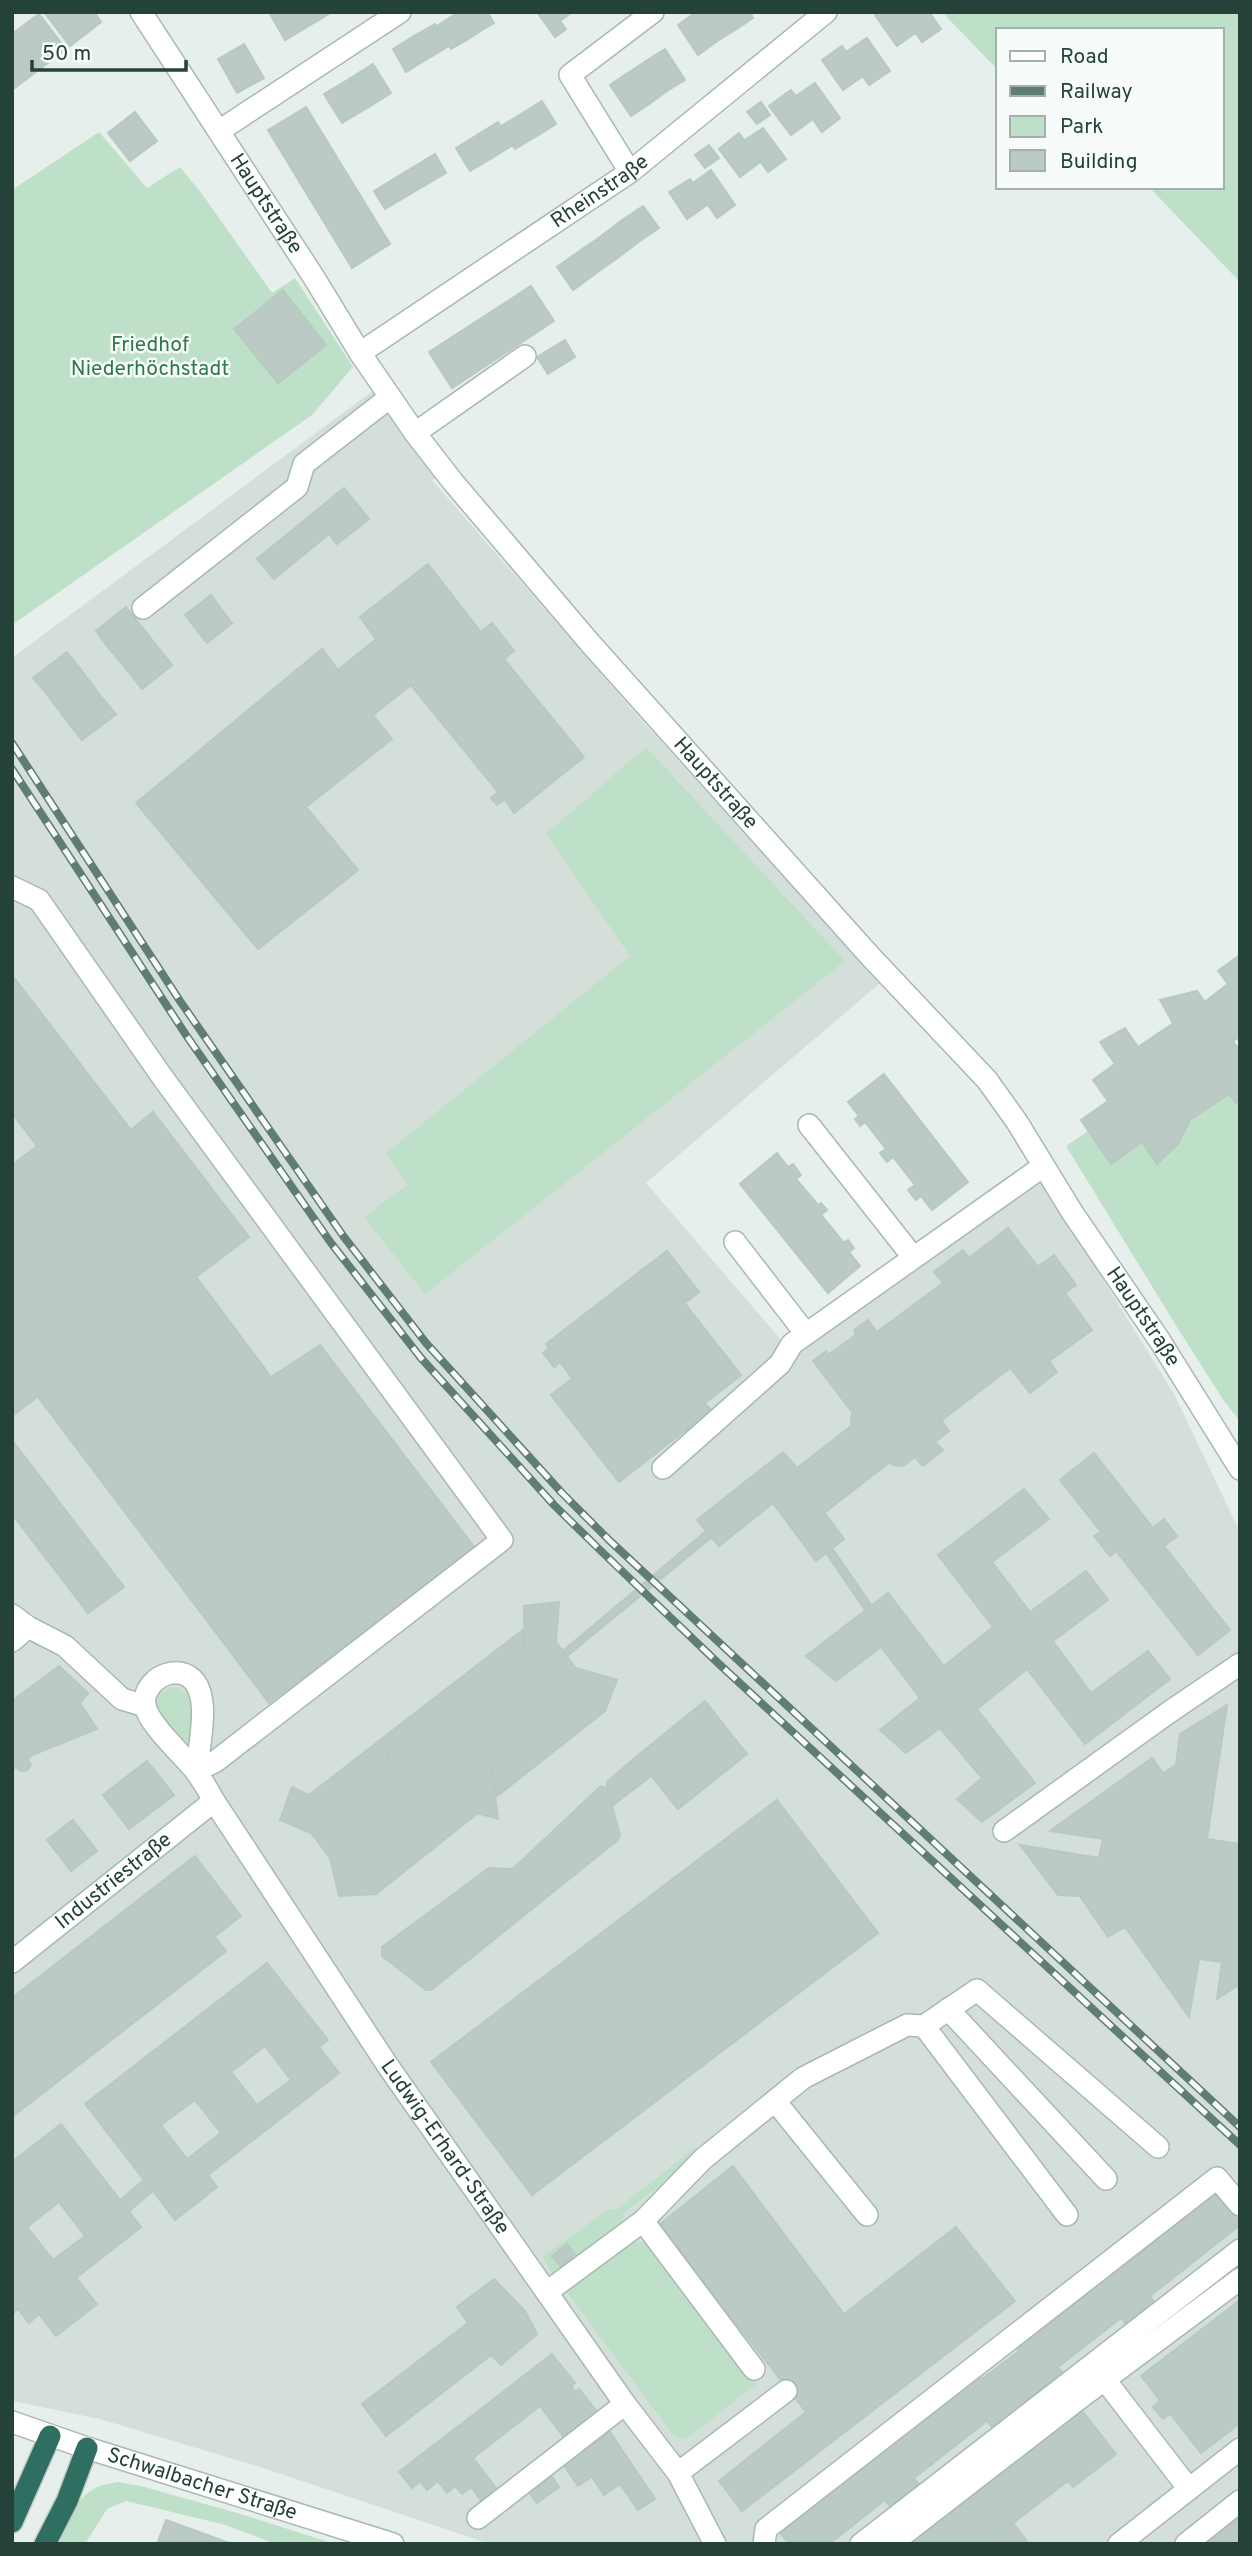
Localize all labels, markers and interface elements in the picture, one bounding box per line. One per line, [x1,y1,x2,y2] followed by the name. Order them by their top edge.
[32,28,186,72] scale bar
[996,28,1224,189] legend
[42,41,91,68] text: 50 m
[1060,44,1109,71] text: Road
[1060,79,1133,106] text: Railway
[1060,114,1103,141] text: Park
[223,148,309,259] street label: Hauptstraße
[546,149,654,235] street label: Rheinstraße
[1060,149,1138,176] text: Building
[71,332,229,383] park label: Friedhof Niederhöchstadt
[667,731,764,835] street label: Hauptstraße
[1100,1262,1186,1372] street label: Hauptstraße
[50,1826,177,1936] street label: Industriestraße
[374,2054,516,2240] street label: Ludwig-Erhard-Straße
[104,2442,300,2527] street label: Schwalbacher Straße

